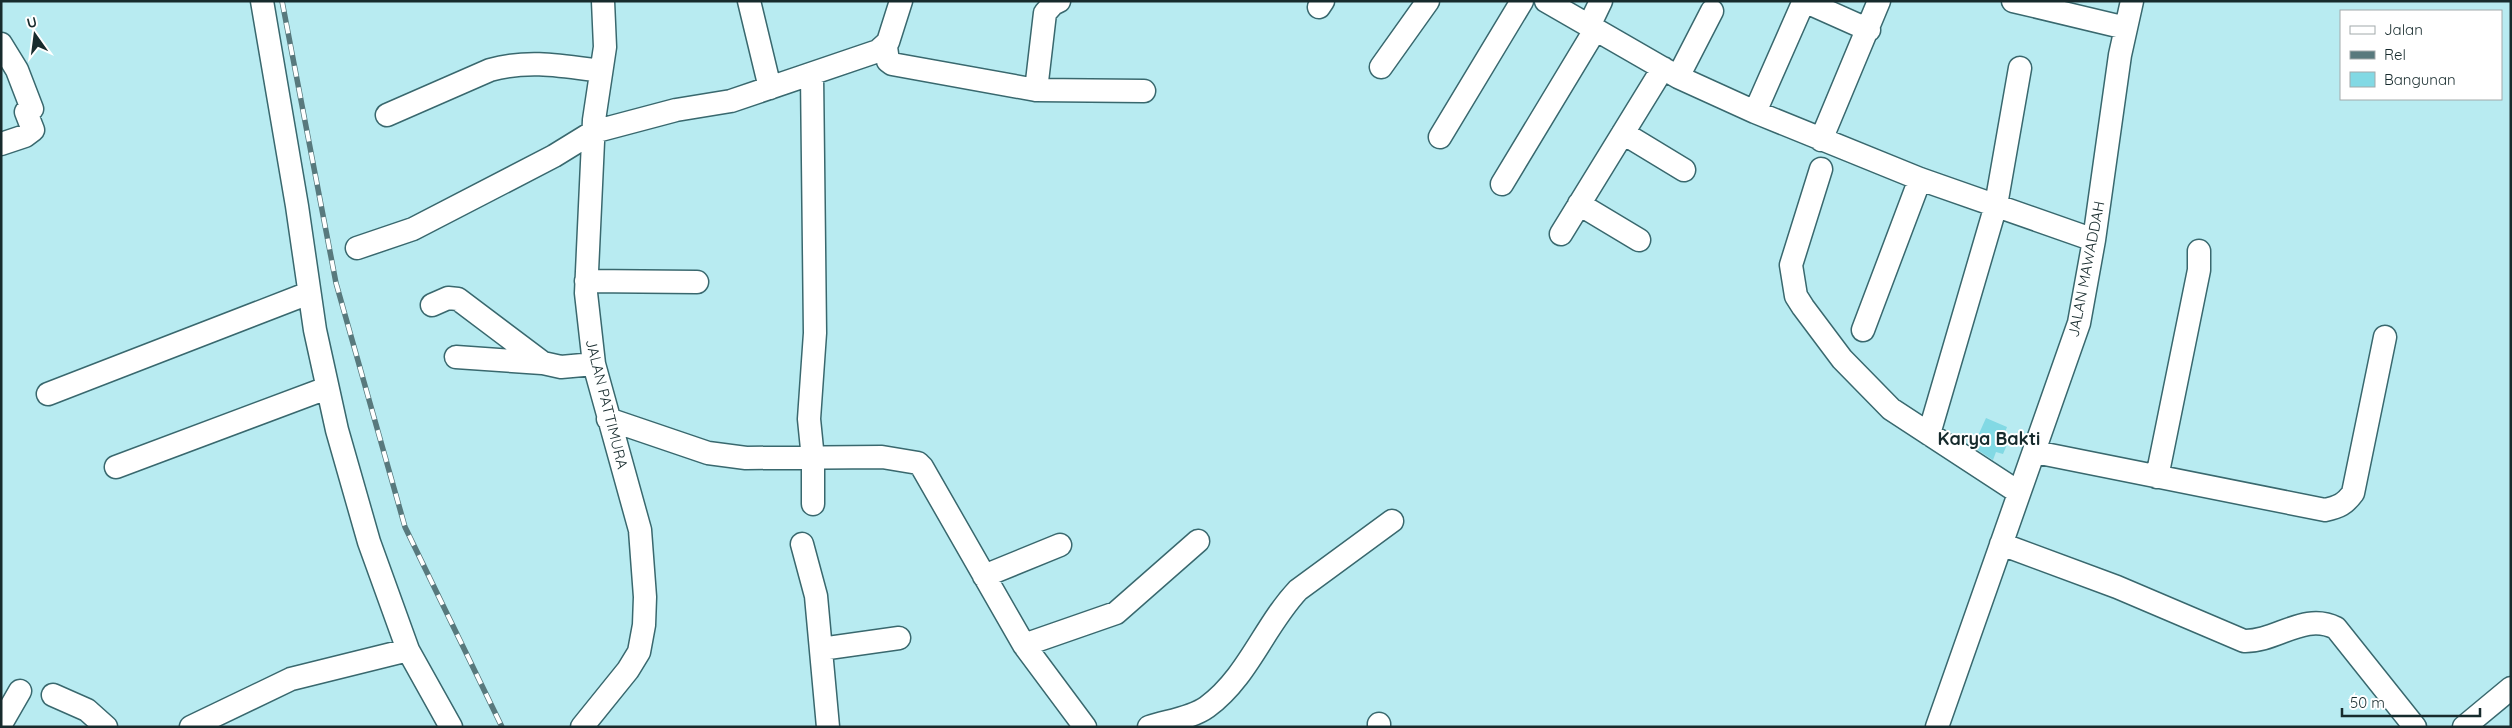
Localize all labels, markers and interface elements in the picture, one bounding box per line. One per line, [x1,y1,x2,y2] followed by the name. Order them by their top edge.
[10,10,60,60] north arrow
[2340,10,2502,100] legend
[25,12,39,32] text: U
[2384,20,2423,39] text: Jalan
[2384,45,2406,64] text: Rel
[2384,70,2456,89] text: Bangunan
[2063,199,2109,339] street label: JALAN MAWADDAH
[582,337,632,471] street label: JALAN PATTIMURA
[1938,427,2040,450] district label: Karya Bakti
[2342,686,2480,718] scale bar
[2350,693,2385,712] text: 50 m

